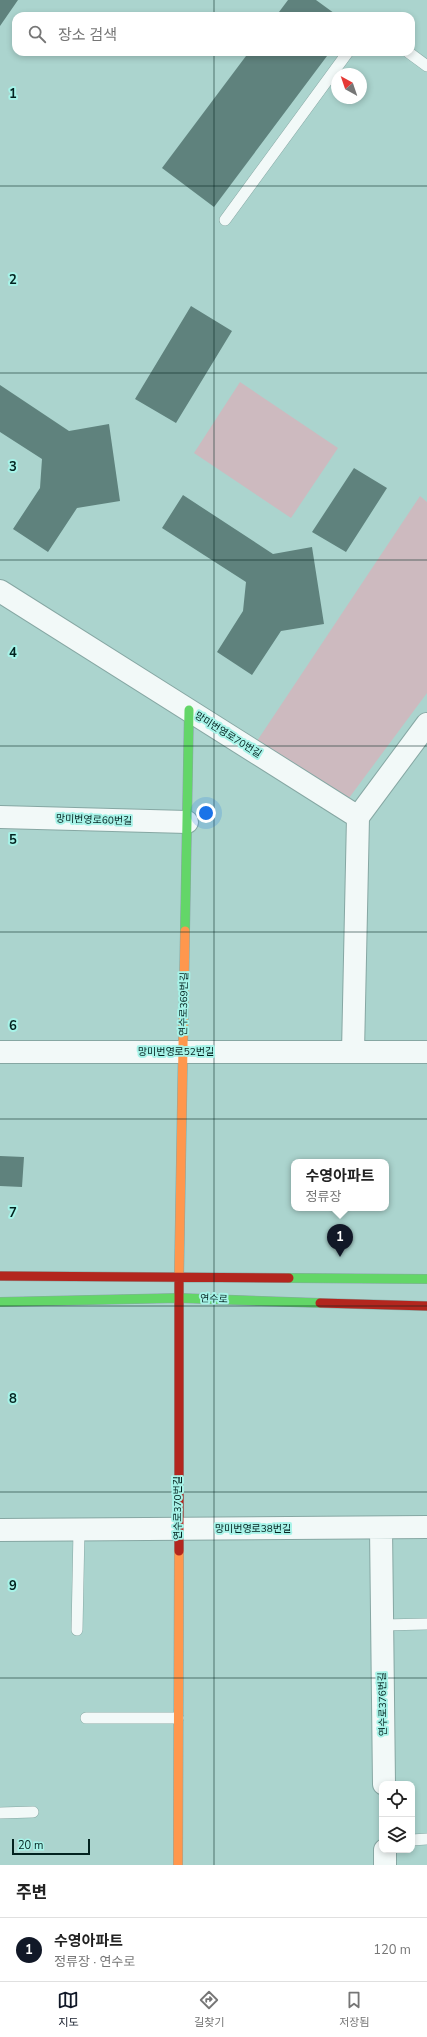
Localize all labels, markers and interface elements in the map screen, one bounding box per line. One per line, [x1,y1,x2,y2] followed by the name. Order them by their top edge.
[12,12,415,56] search box
[26,23,48,45] icon: search
[58,25,117,45] text: 장소 검색
[331,68,367,104] north arrow
[9,85,17,103] text: 1
[9,271,17,289] text: 2
[9,458,17,476] text: 3
[9,644,17,662] text: 4
[192,709,264,761] street label: 망미번영로70번길
[196,803,216,823] your location
[56,812,132,828] street label: 망미번영로60번길
[9,831,17,849] text: 5
[176,972,192,1036] street label: 연수로369번길
[9,1017,17,1035] text: 6
[138,1045,214,1059] street label: 망미번영로52번길
[291,1159,389,1211] popup
[305,1166,375,1186] text: 수영아파트
[305,1188,341,1206] text: 정류장
[9,1204,17,1222] text: 7
[327,1224,353,1257] pin: 1
[200,1292,228,1306] street label: 연수로
[9,1390,17,1408] text: 8
[171,1476,185,1540] street label: 연수로370번길
[215,1522,291,1536] street label: 망미번영로38번길
[9,1577,17,1595] text: 9
[375,1672,391,1736] street label: 연수로376번길
[379,1781,415,1853] map controls
[379,1781,415,1817] button: locate
[379,1817,415,1853] button: layers
[12,1837,90,1856] scale bar
[18,1838,43,1853] text: 20 m
[16,1881,47,1904] text: 주변
[54,1931,123,1951] text: 수영아파트
[25,1941,33,1959] text: 1
[373,1941,411,1959] text: 120 m
[54,1953,135,1971] text: 정류장 · 연수로
[57,1989,79,2030] tab: 지도
[194,1989,225,2030] tab: 길찾기
[339,1989,370,2030] tab: 저장됨

